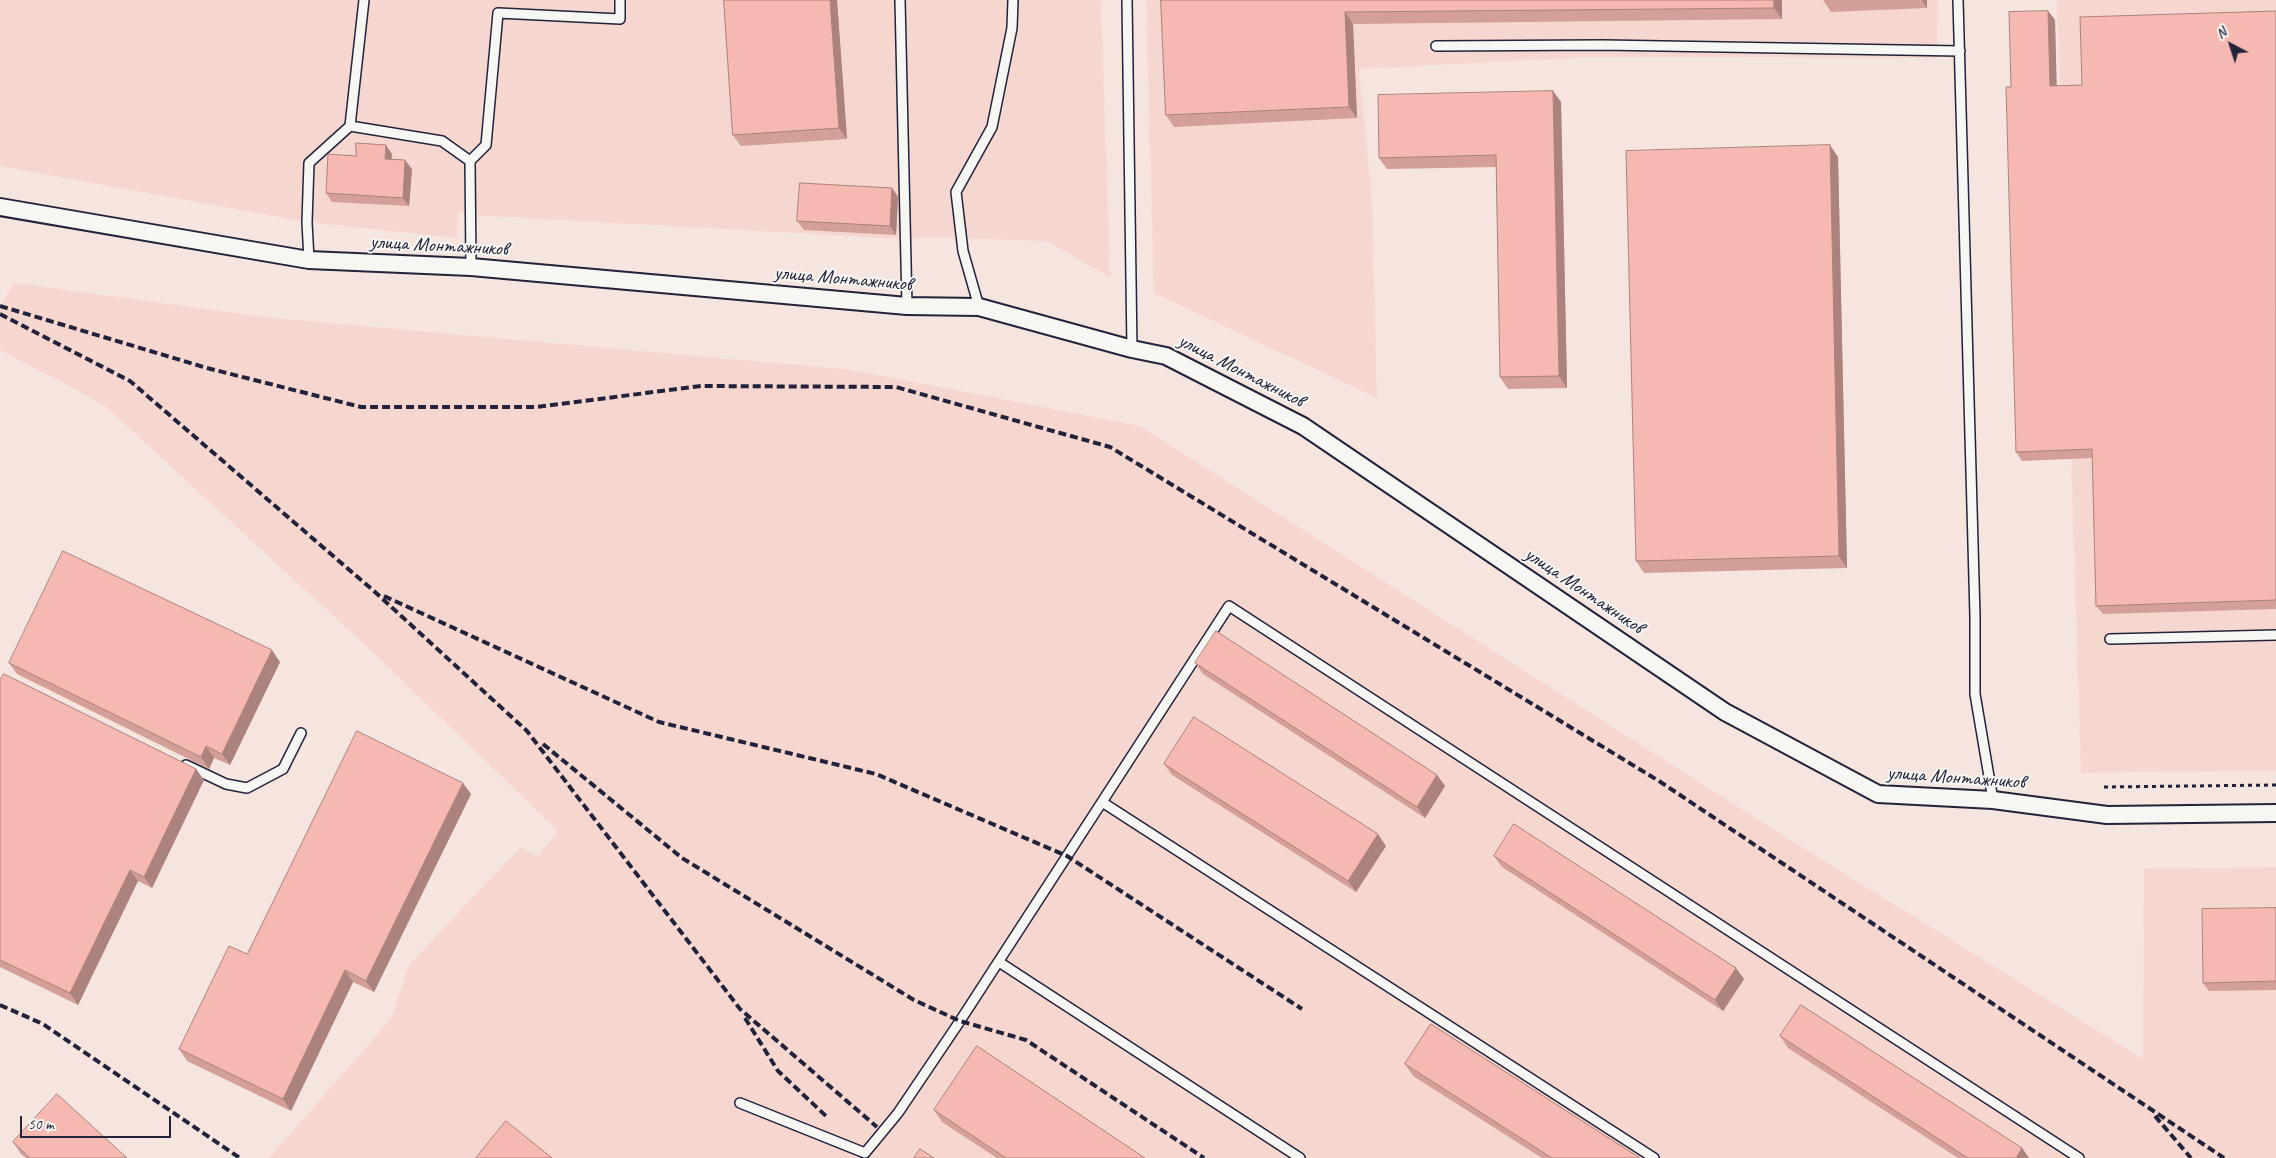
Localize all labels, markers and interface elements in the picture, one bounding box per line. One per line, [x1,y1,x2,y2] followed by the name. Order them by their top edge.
[2206,20,2256,70] north arrow
[2212,24,2230,42] text: N
[369,230,509,262] street label: улица Монтажников
[773,261,913,297] street label: улица Монтажников
[1174,329,1308,413] street label: улица Монтажников
[1520,542,1648,640] street label: улица Монтажников
[1886,761,2026,795] street label: улица Монтажников
[22,1106,174,1138] scale bar
[28,1115,54,1134] text: 50 m

